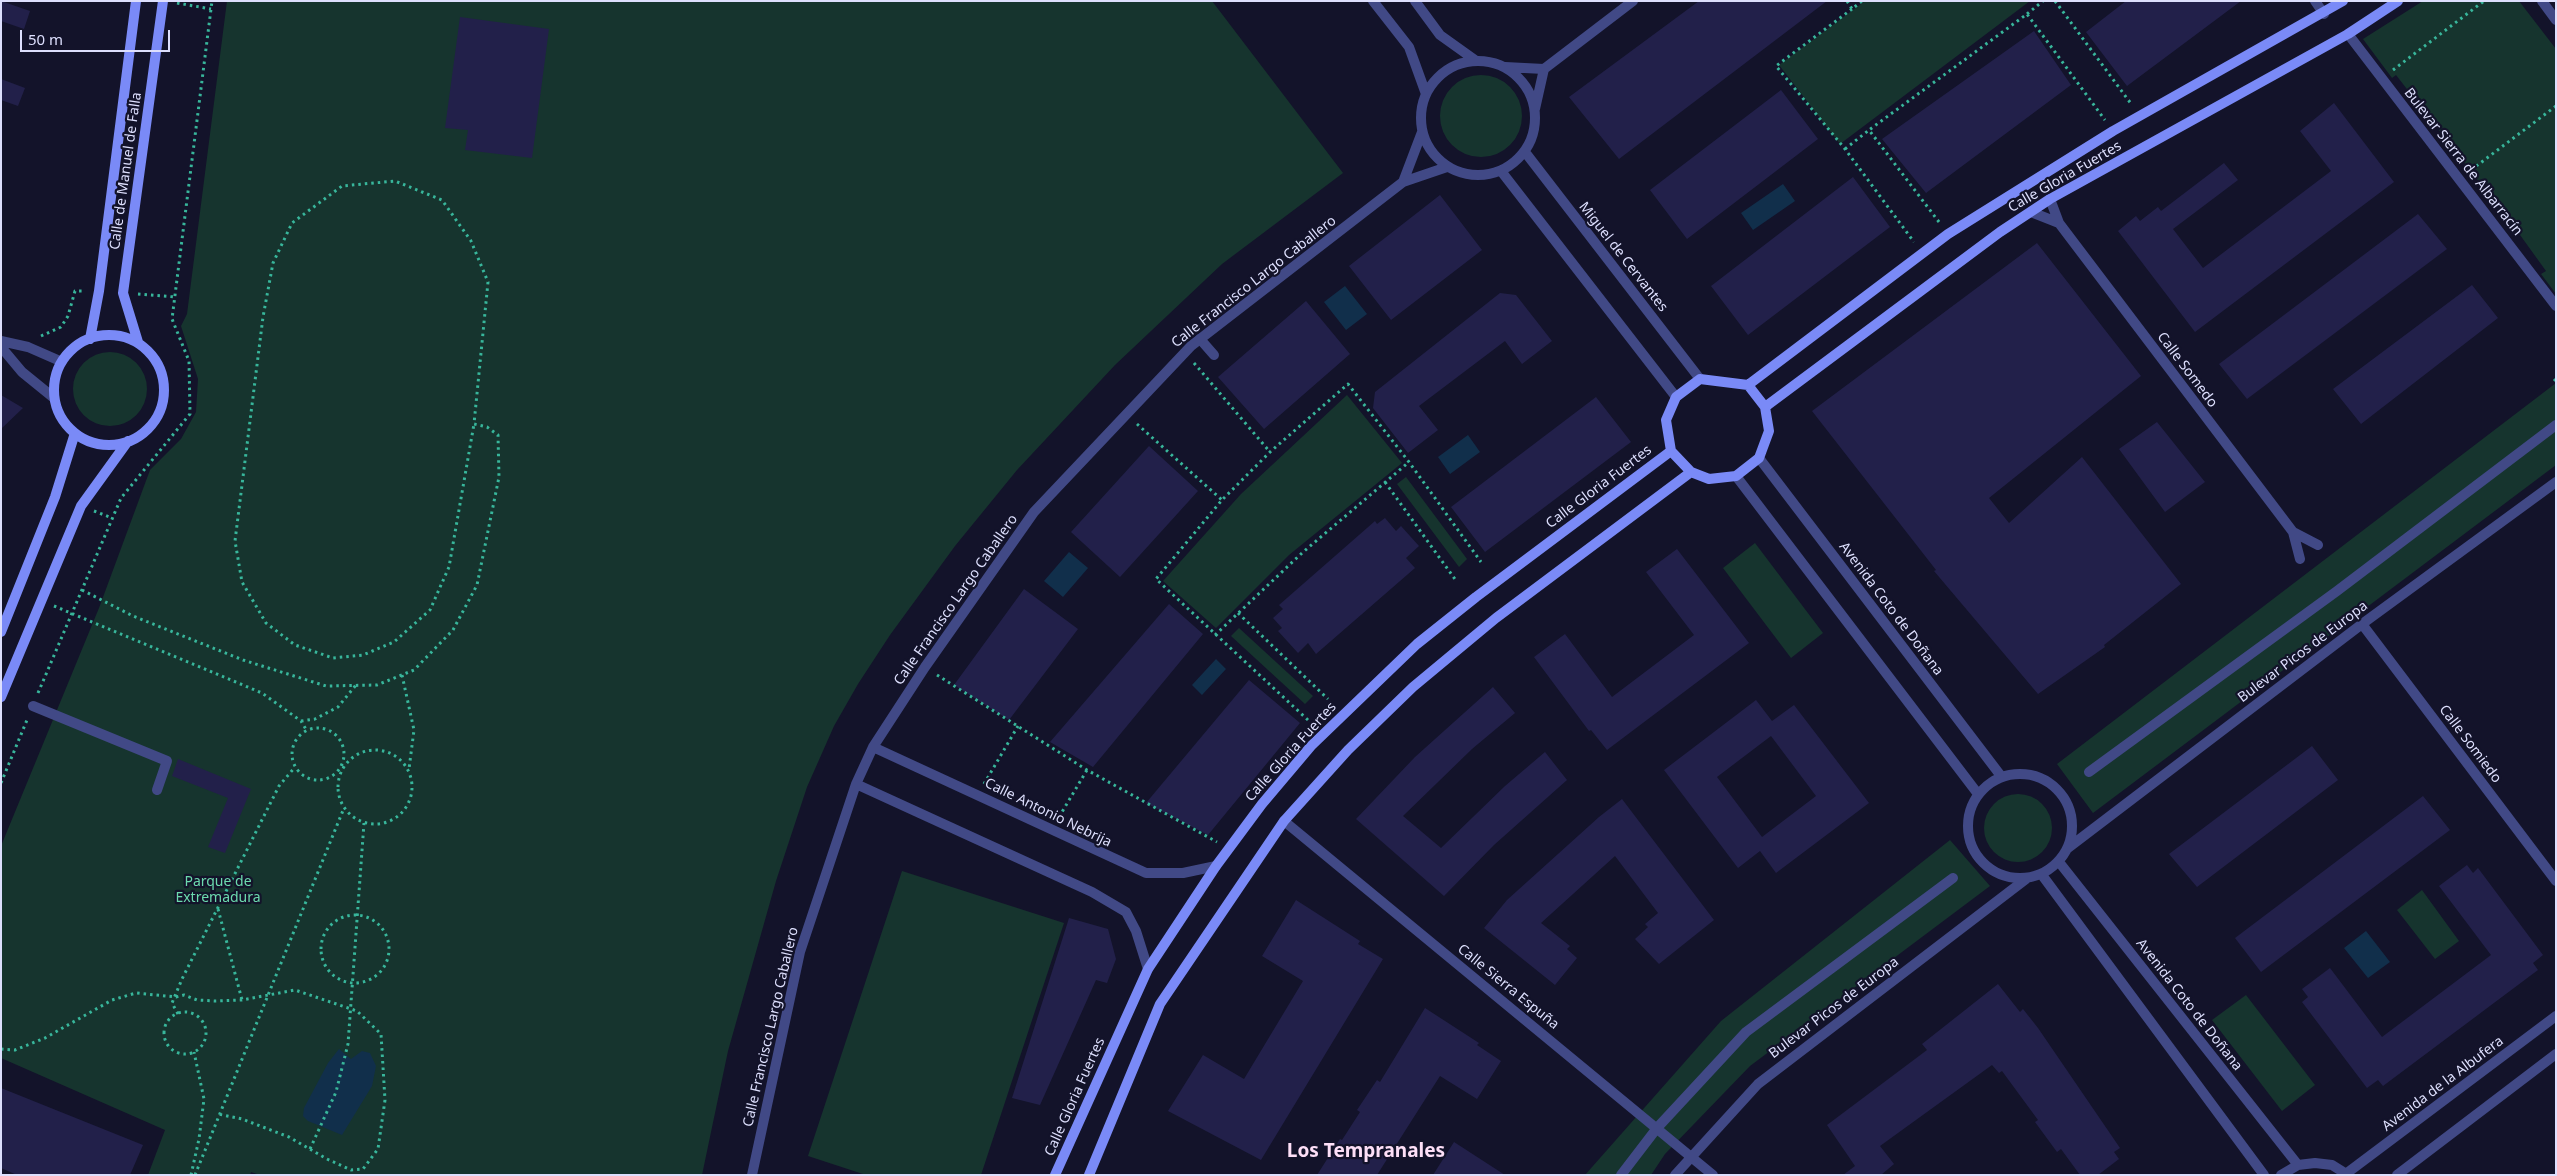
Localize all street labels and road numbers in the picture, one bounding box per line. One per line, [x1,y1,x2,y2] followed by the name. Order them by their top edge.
[2400,85,2526,239] street label: Bulevar Sierra de Albarracín
[107,91,145,251] street label: Calle de Manuel de Falla
[2005,138,2125,216] street label: Calle Gloria Fuertes
[1575,199,1671,315] street label: Miguel de Cervantes
[1168,212,1340,352] street label: Calle Francisco Largo Caballero
[2153,329,2221,411] street label: Calle Somedo
[1543,442,1655,532] street label: Calle Gloria Fuertes
[890,511,1022,689] street label: Calle Francisco Largo Caballero
[1835,539,1947,679] street label: Avenida Coto de Doñana
[2235,598,2371,706] street label: Bulevar Picos de Europa
[1242,699,1340,805] street label: Calle Gloria Fuertes
[2435,702,2505,786] street label: Calle Somiedo
[982,775,1114,851] street label: Calle Antonio Nebrija
[740,926,802,1128] street label: Calle Francisco Largo Caballero
[2132,936,2246,1074] street label: Avenida Coto de Doñana
[1454,941,1562,1033] street label: Calle Sierra Espuña
[1766,954,1902,1062] street label: Bulevar Picos de Europa
[2379,1033,2507,1135] street label: Avenida de la Albufera
[1041,1035,1109,1159] street label: Calle Gloria Fuertes

